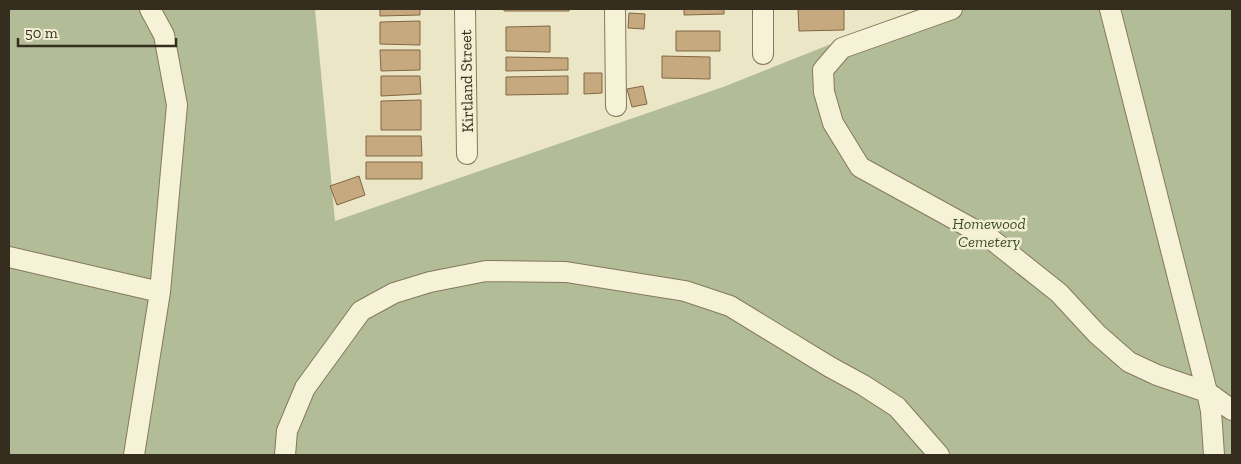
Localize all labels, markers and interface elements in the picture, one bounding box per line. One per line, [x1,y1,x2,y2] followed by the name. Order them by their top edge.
[18,15,175,47] scale bar
[25,24,58,42] text: 50 m
[456,29,477,133] street label: Kirtland Street
[952,214,1026,251] park label: Homewood Cemetery

